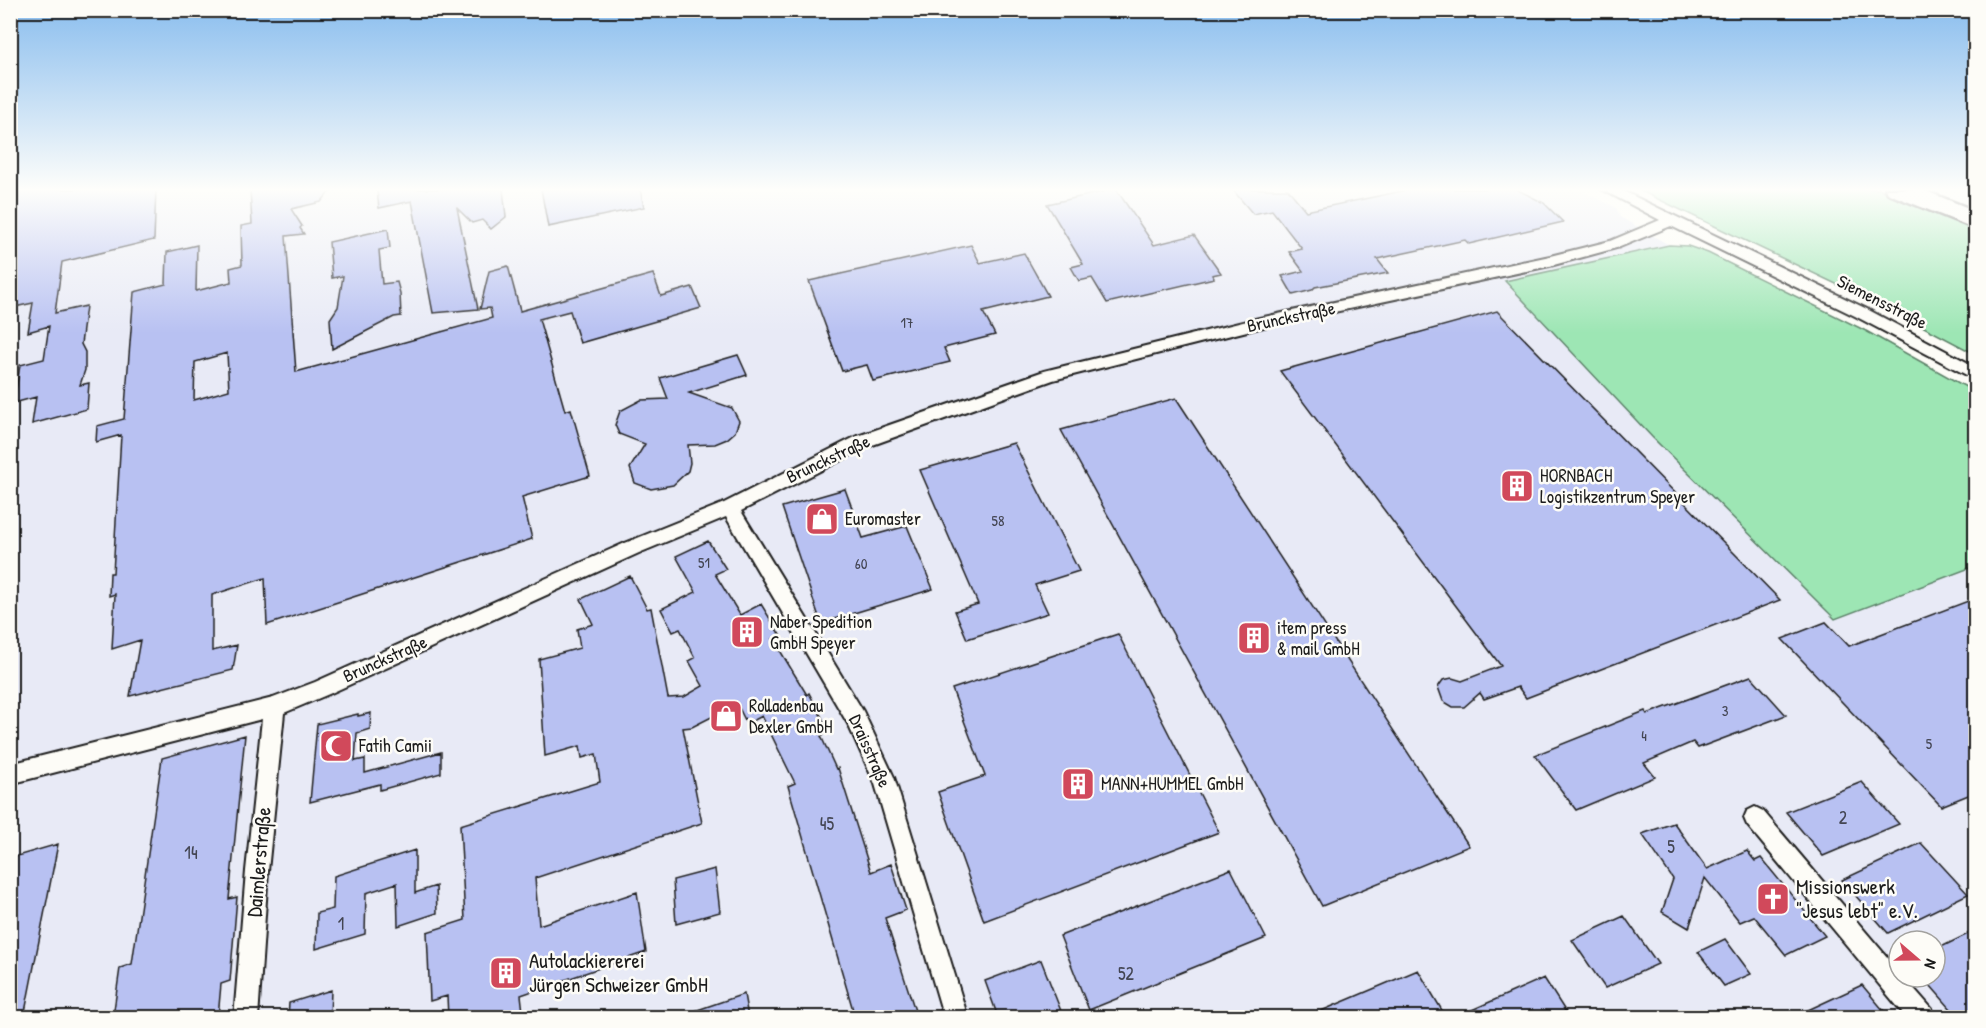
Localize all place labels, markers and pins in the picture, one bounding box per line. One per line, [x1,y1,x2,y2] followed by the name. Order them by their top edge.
[1540,463,1695,509] place label: HORNBACH Logistikzentrum Speyer
[1499,468,1535,504] building icon: HORNBACH Logistikzentrum Speyer
[804,501,840,537] shop icon: Euromaster
[845,506,921,531] place label: Euromaster
[770,609,872,655] place label: Naber Spedition GmbH Speyer
[729,614,765,650] building icon: Naber Spedition GmbH Speyer
[1277,615,1360,661] place label: item press & mail GmbH
[1236,620,1272,656] building icon: item press & mail GmbH
[749,693,833,739] place label: Rolladenbau Dexler GmbH
[708,698,744,734] shop icon: Rolladenbau Dexler GmbH
[318,728,354,764] mosque icon: Fatih Camii
[358,733,432,758] place label: Fatih Camii
[1060,766,1096,802] building icon: MANN+HUMMEL GmbH
[1101,771,1244,796] place label: MANN+HUMMEL GmbH
[1796,872,1918,925] place label: Missionswerk "Jesus lebt" e.V.
[1755,881,1791,917] church icon: Missionswerk "Jesus lebt" e.V.
[529,946,708,999] place label: Autolackiererei Jürgen Schweizer GmbH
[488,955,524,991] building icon: Autolackiererei Jürgen Schweizer GmbH

